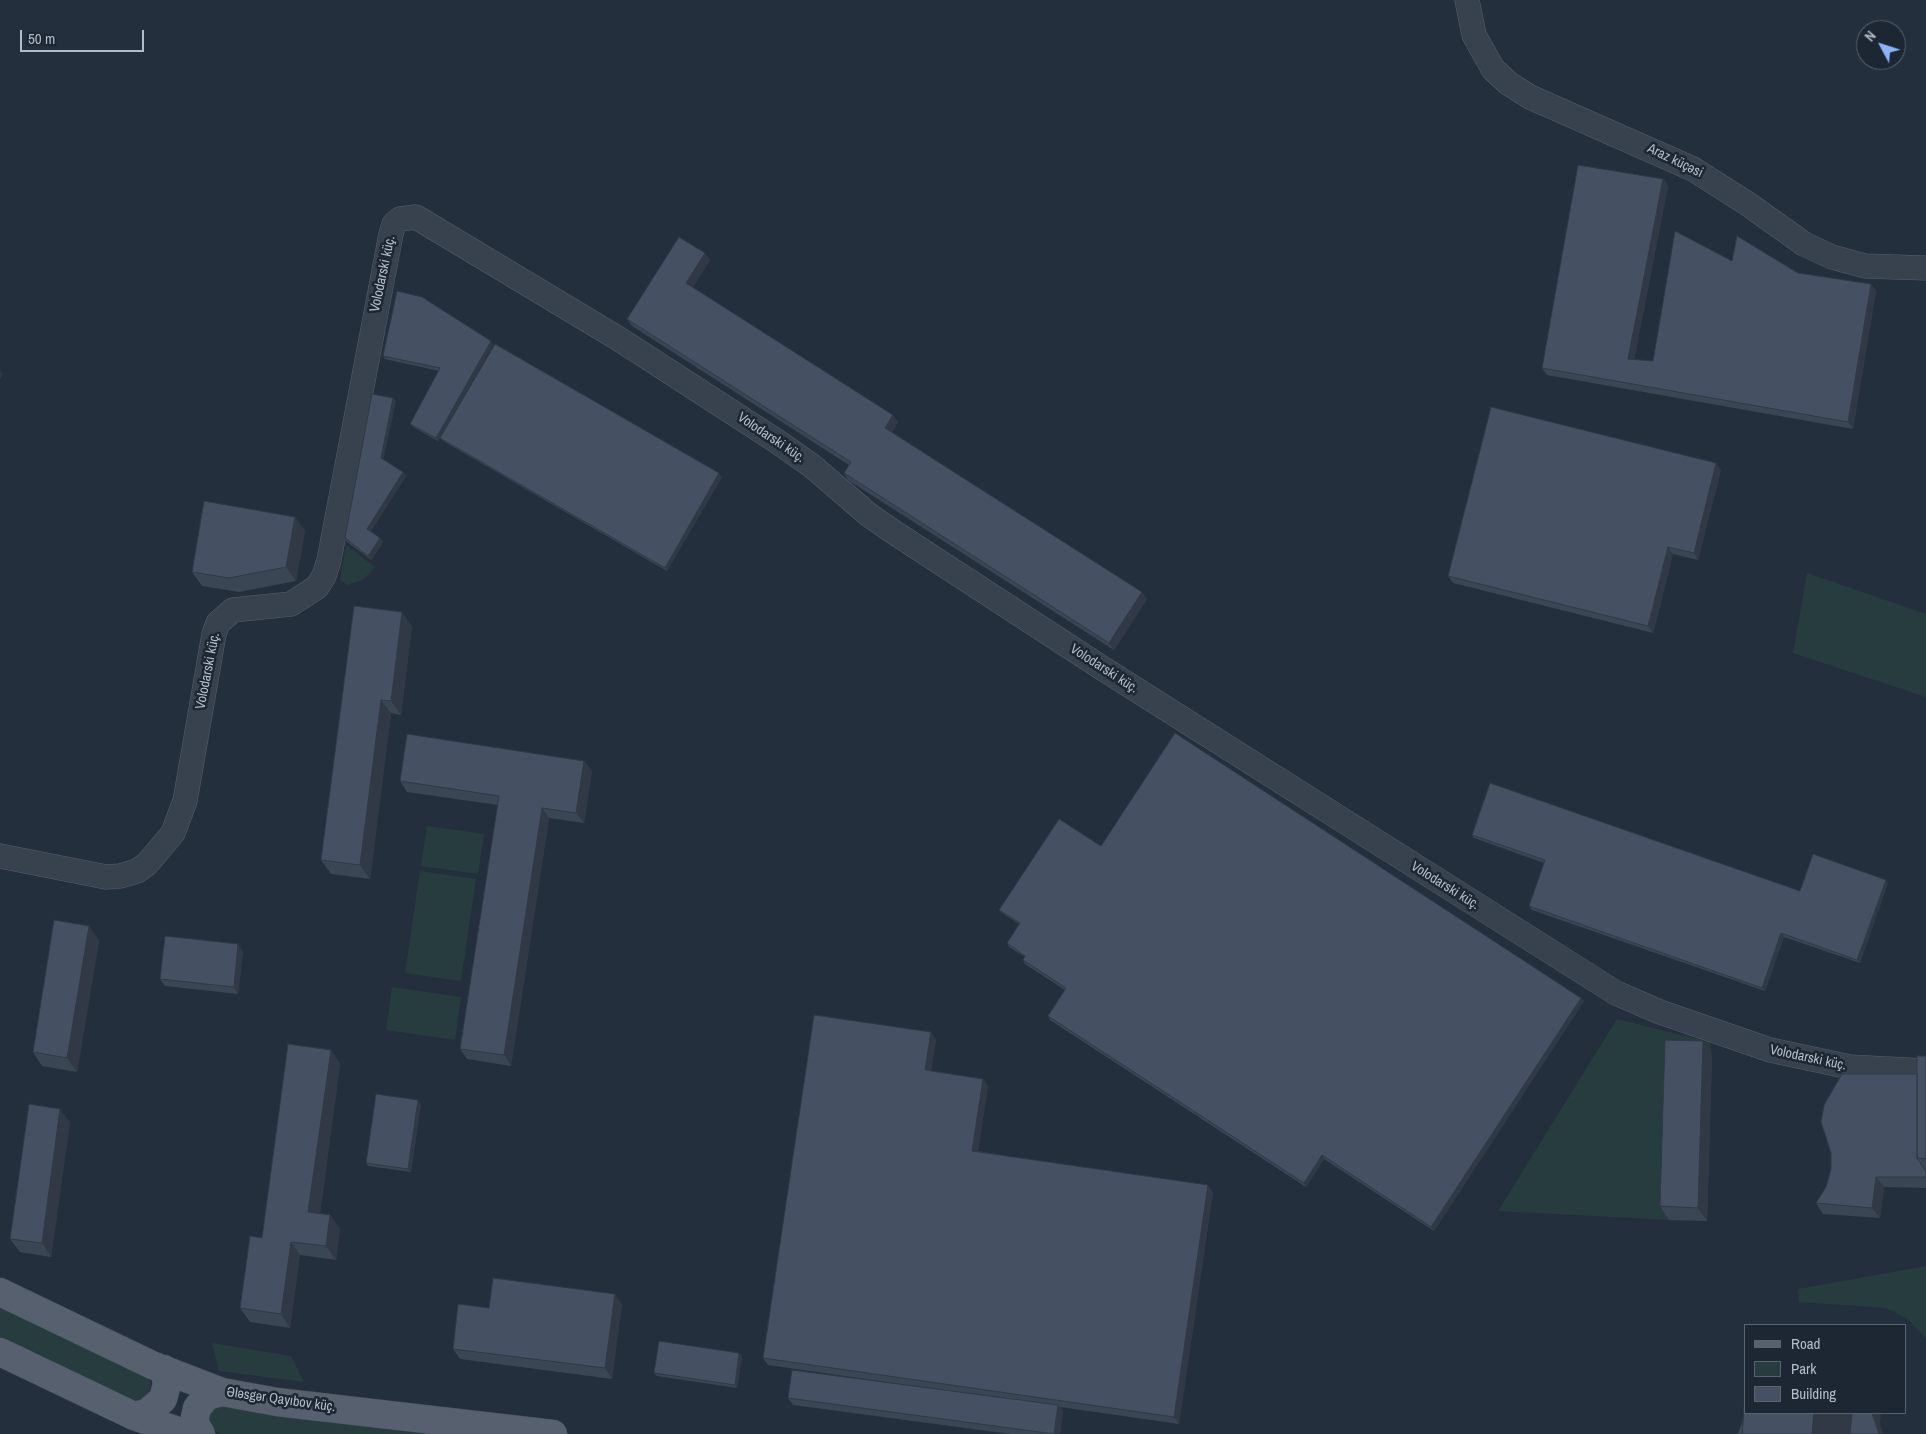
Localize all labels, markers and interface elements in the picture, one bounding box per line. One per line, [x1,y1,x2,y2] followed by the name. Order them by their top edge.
[22,20,146,52] scale bar
[1856,20,1906,70] north arrow
[1861,27,1880,45] text: N
[28,28,55,49] text: 50 m
[1644,140,1706,182] street label: Araz küçəsi
[367,234,399,314] street label: Volodarski küç.
[734,409,808,467] street label: Volodarski küç.
[192,631,224,711] street label: Volodarski küç.
[1067,641,1141,697] street label: Volodarski küç.
[1408,858,1482,914] street label: Volodarski küç.
[1768,1042,1848,1074] street label: Volodarski küç.
[1744,1324,1906,1414] legend
[1791,1333,1820,1354] text: Road
[1791,1358,1816,1379] text: Park
[1791,1383,1836,1404] text: Building
[225,1384,337,1416] street label: Ələsgər Qayıbov küç.

